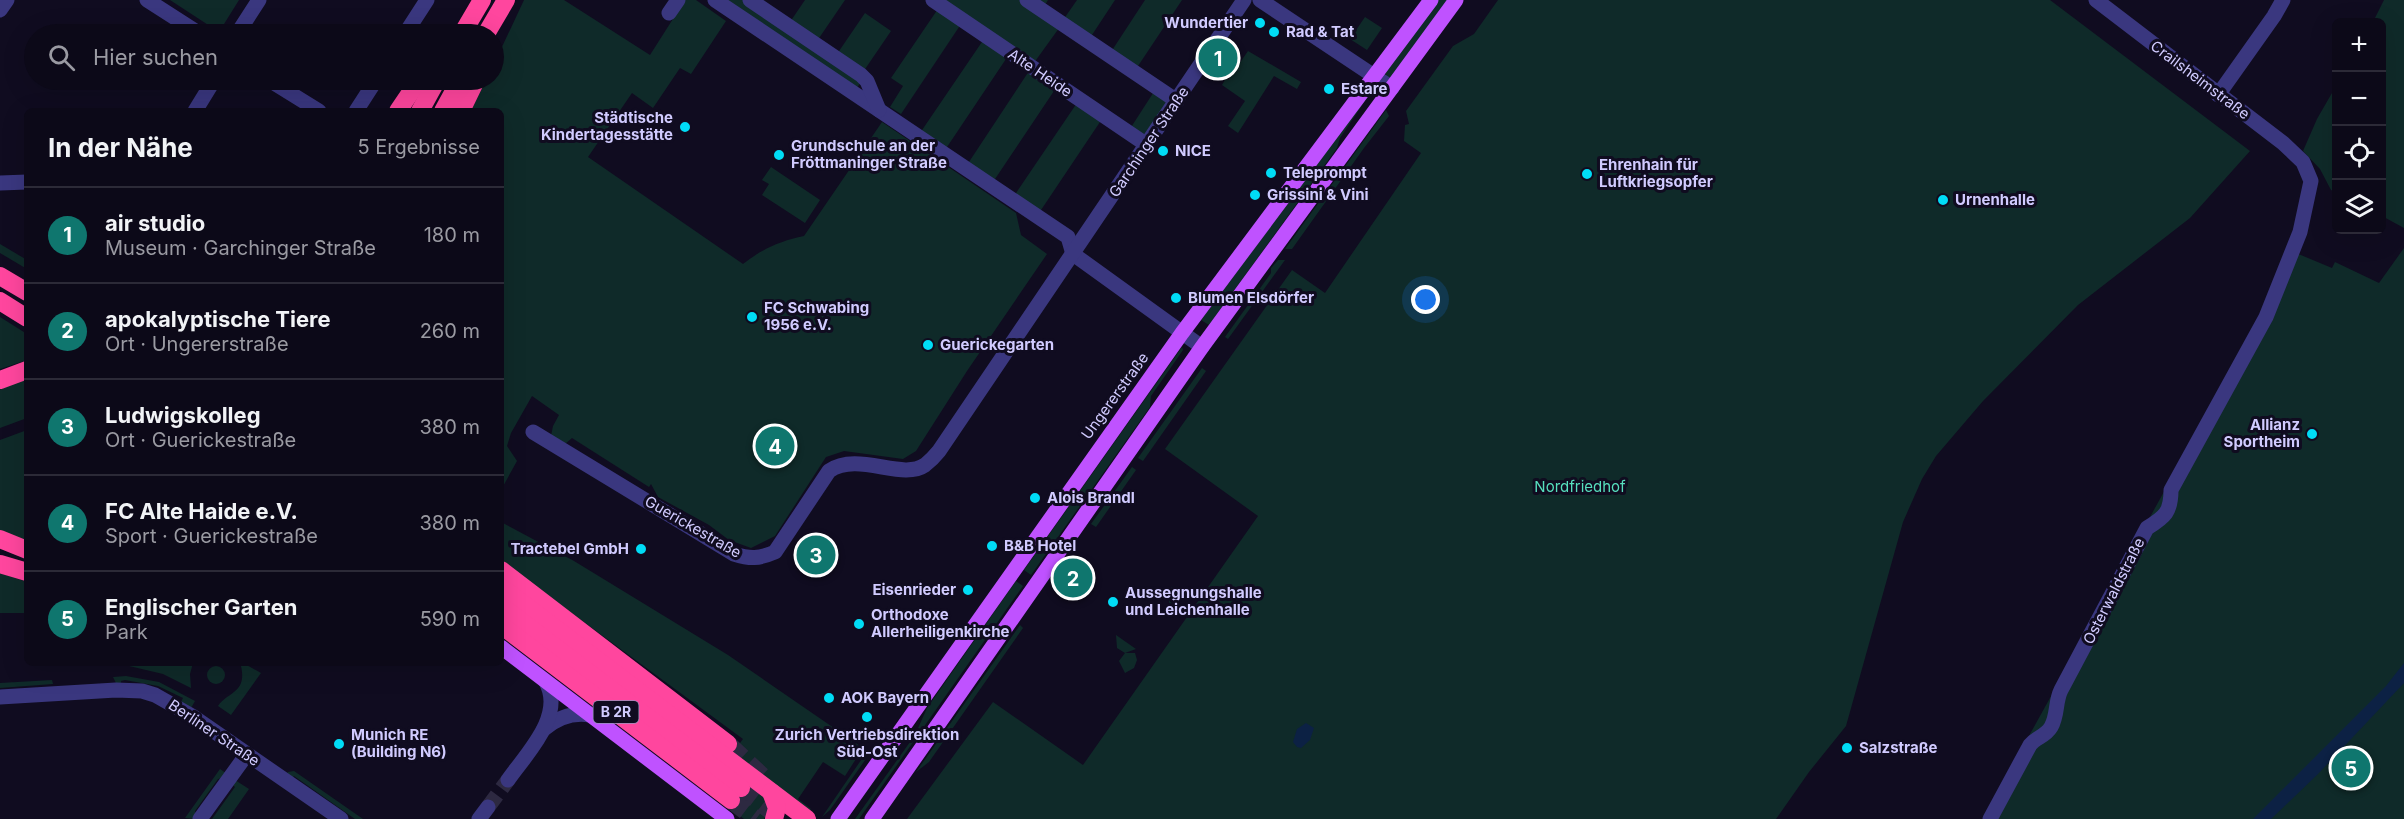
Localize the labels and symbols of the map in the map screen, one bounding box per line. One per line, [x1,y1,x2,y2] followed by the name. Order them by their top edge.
[1164,13,1248,32] place label: Wundertier
[1253,16,1267,30] marker: Wundertier
[1286,22,1355,41] place label: Rad & Tat
[1267,25,1281,39] marker: Rad & Tat
[1198,36,1238,80] pin: 1
[2147,36,2254,123] street label: Crailsheimstraße
[1005,44,1076,101] street label: Alte Heide
[1341,79,1388,98] place label: Estare
[1322,82,1336,96] marker: Estare
[1105,83,1193,201] street label: Garchinger Straße
[541,108,673,144] place label: Städtische Kindertagesstätte
[678,120,692,134] marker: Städtische Kindertagesstätte
[791,136,947,172] place label: Grundschule an der Fröttmaninger Straße
[1175,141,1211,160] place label: NICE
[1156,144,1170,158] marker: NICE
[772,148,786,162] marker: Grundschule an der Fröttmaninger Straße
[1599,155,1713,191] place label: Ehrenhain für Luftkriegsopfer
[1283,163,1367,182] place label: Teleprompt
[1264,166,1278,180] marker: Teleprompt
[1580,167,1594,181] marker: Ehrenhain für Luftkriegsopfer
[1267,185,1369,204] place label: Grissini & Vini
[1248,188,1262,202] marker: Grissini & Vini
[1955,190,2035,209] place label: Urnenhalle
[1936,193,1950,207] marker: Urnenhalle
[1411,285,1440,314] your location
[1188,288,1314,307] place label: Blumen Elsdörfer
[1169,291,1183,305] marker: Blumen Elsdörfer
[764,298,869,334] place label: FC Schwabing 1956 e.V.
[745,310,759,324] marker: FC Schwabing 1956 e.V.
[940,335,1054,354] place label: Guerickegarten
[921,338,935,352] marker: Guerickegarten
[1077,349,1152,443] street label: Ungererstraße
[2224,415,2300,451] place label: Allianz Sportheim
[756,424,794,468] pin: 4
[2305,427,2319,441] marker: Allianz Sportheim
[1534,477,1626,496] park label: Nordfriedhof
[1047,488,1135,507] place label: Alois Brandl
[642,491,745,562] street label: Guerickestraße
[1028,491,1042,505] marker: Alois Brandl
[796,532,836,578] pin: 3
[2079,534,2149,647] street label: Osterwaldstraße
[1004,536,1076,555] place label: B&B Hotel
[511,539,629,558] place label: Tractebel GmbH
[985,539,999,553] marker: B&B Hotel
[634,542,648,556] marker: Tractebel GmbH
[1054,556,1092,600] pin: 2
[872,580,956,599] place label: Eisenrieder
[961,583,975,597] marker: Eisenrieder
[1125,583,1262,619] place label: Aussegnungshalle und Leichenhalle
[1106,595,1120,609] marker: Aussegnungshalle und Leichenhalle
[871,605,1009,641] place label: Orthodoxe Allerheiligenkirche
[852,617,866,631] marker: Orthodoxe Allerheiligenkirche
[841,688,929,707] place label: AOK Bayern
[822,691,836,705] marker: AOK Bayern
[165,695,263,770] street label: Berliner Straße
[594,701,638,723] road number: B 2R
[860,710,874,724] marker: Zurich Vertriebsdirektion Süd-Ost
[351,725,447,761] place label: Munich RE (Building N6)
[775,725,959,761] place label: Zurich Vertriebsdirektion Süd-Ost
[332,737,346,751] marker: Munich RE (Building N6)
[1859,738,1938,757] place label: Salzstraße
[1840,741,1854,755] marker: Salzstraße
[2332,746,2370,790] pin: 5

